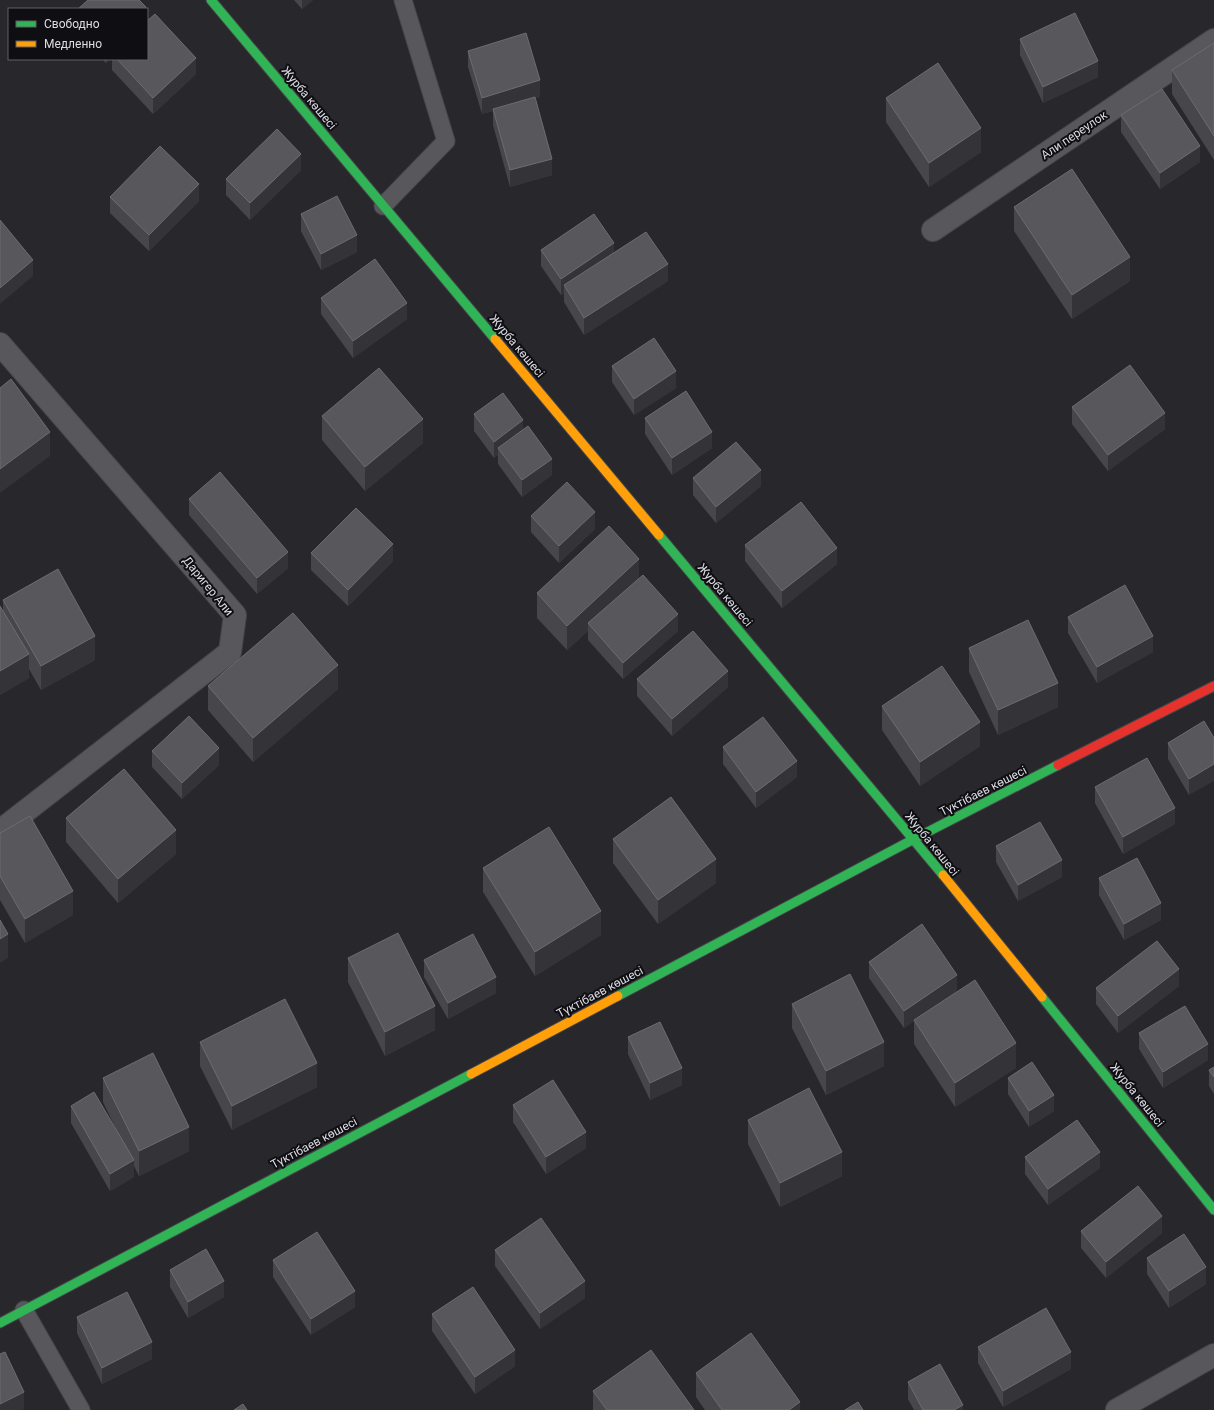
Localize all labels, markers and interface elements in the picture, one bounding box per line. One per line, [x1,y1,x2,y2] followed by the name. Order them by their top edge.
[8,8,148,60] legend
[44,17,100,31] text: Свободно
[44,37,102,51] text: Медленно
[279,64,339,132] street label: Журба көшесі
[1038,107,1110,162] street label: Али переулок
[487,312,547,380] street label: Журба көшесі
[180,554,236,618] street label: Даригер Али
[695,561,755,629] street label: Журба көшесі
[937,763,1029,819] street label: Түктібаев көшесі
[902,809,962,879] street label: Журба көшесі
[554,963,646,1021] street label: Түктібаев көшесі
[1107,1060,1167,1130] street label: Журба көшесі
[268,1114,360,1172] street label: Түктібаев көшесі

